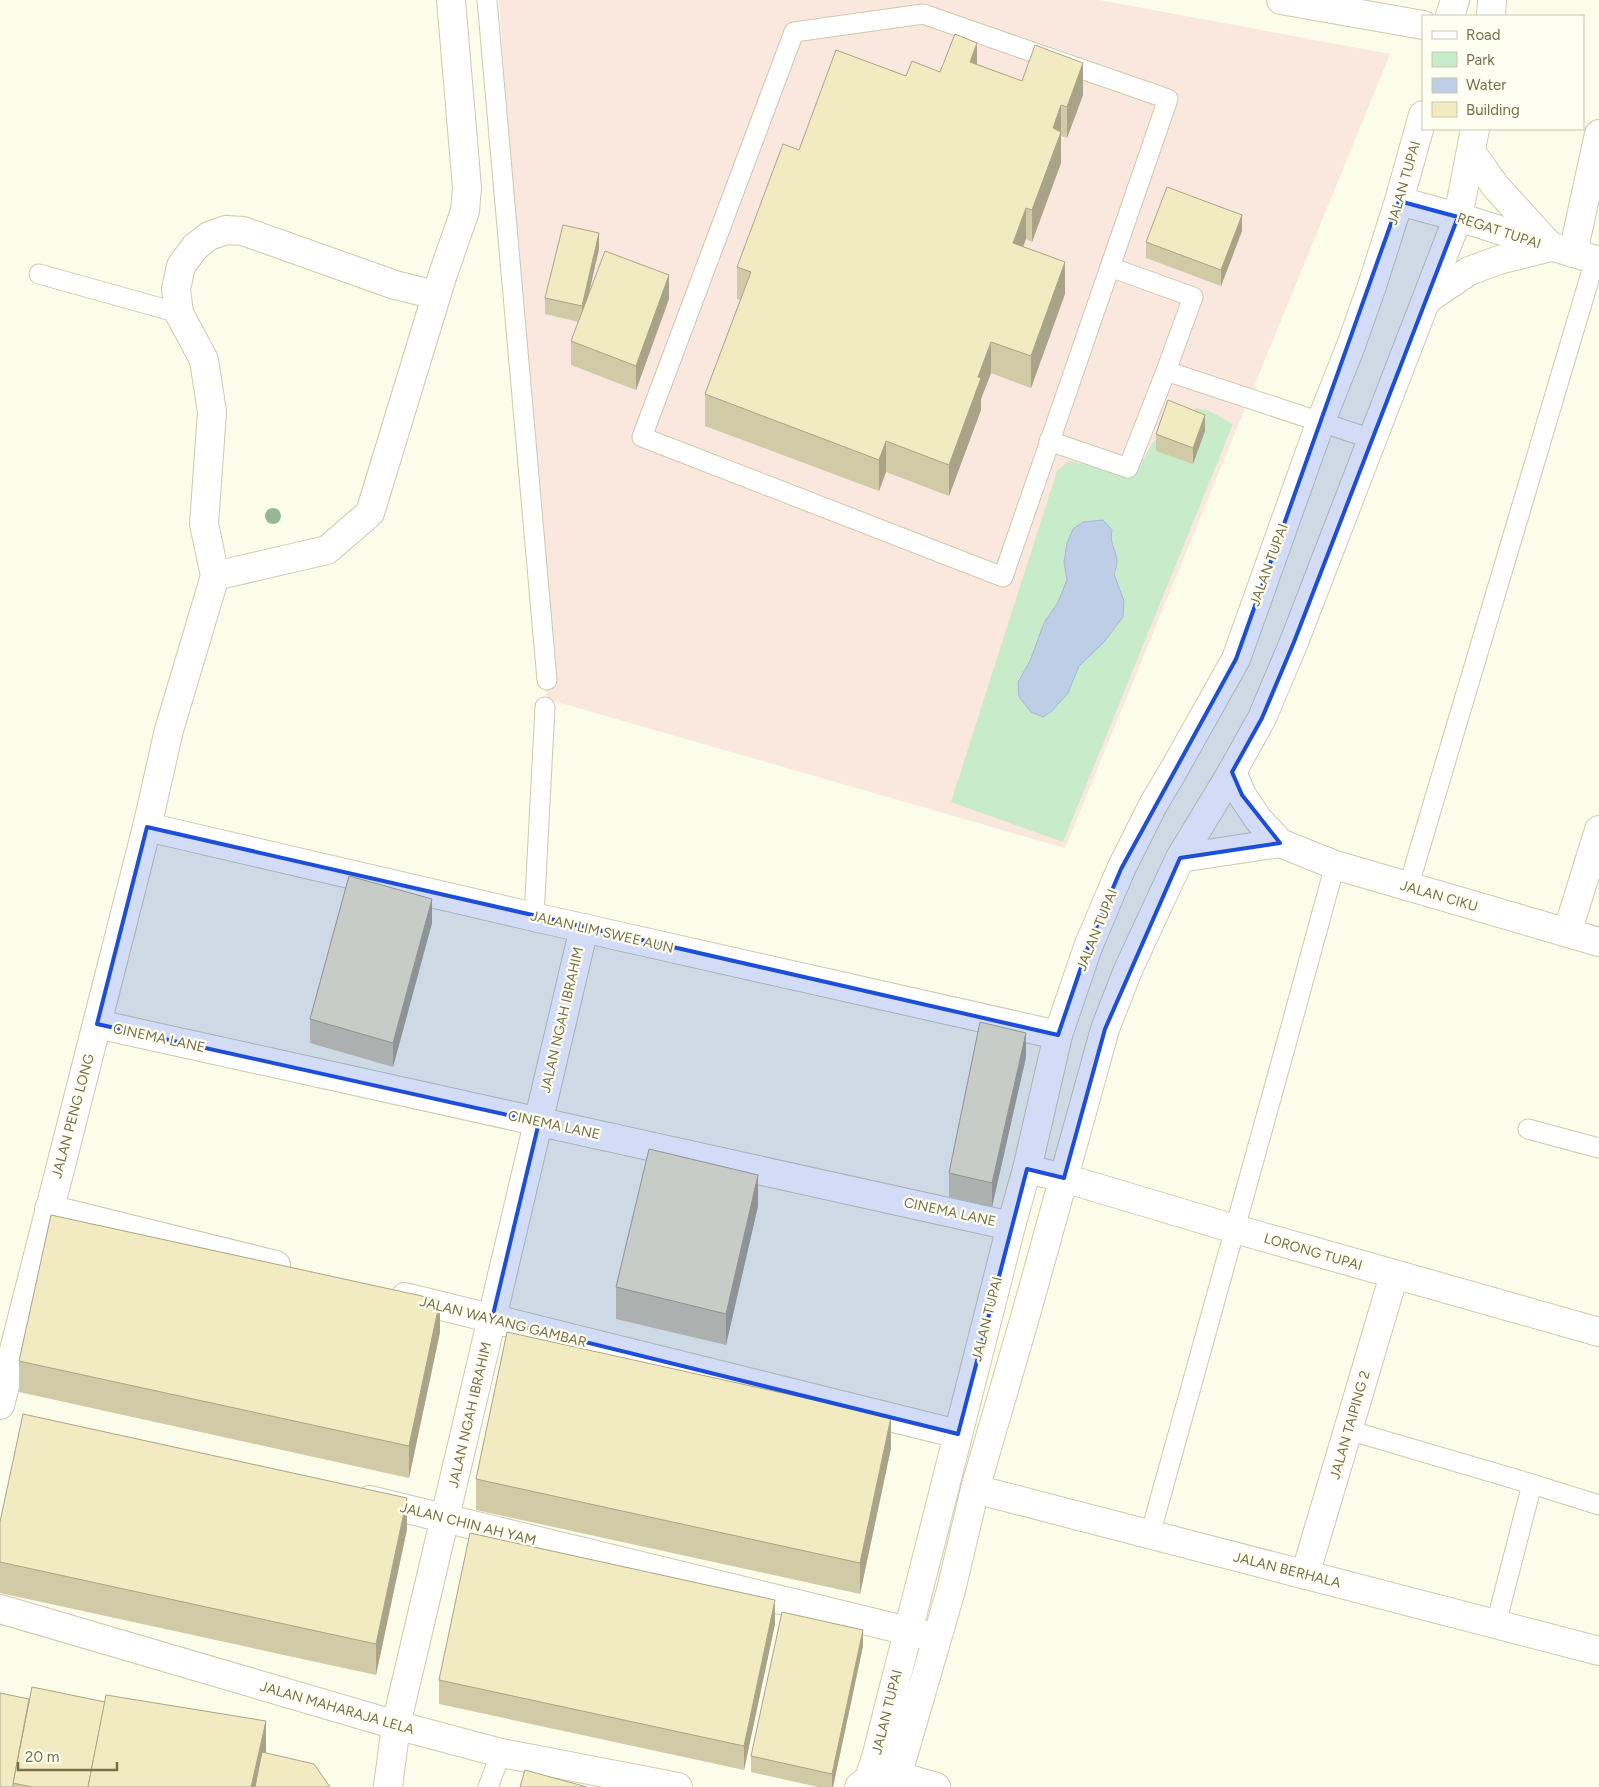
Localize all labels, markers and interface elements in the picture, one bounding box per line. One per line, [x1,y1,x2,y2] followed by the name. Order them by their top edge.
[1422,15,1584,130] legend
[1466,26,1501,44] text: Road
[1466,51,1495,69] text: Park
[1466,76,1506,94] text: Water
[1466,101,1520,119] text: Building
[1384,139,1424,227] street label: JALAN TUPAI
[1455,209,1543,253] street label: REGAT TUPAI
[1246,521,1292,609] street label: JALAN TUPAI
[1398,877,1480,915] street label: JALAN CIKU
[1073,887,1121,973] street label: JALAN TUPAI
[529,907,675,957] street label: JALAN LIM SWEE AUN
[537,945,587,1095] street label: JALAN NGAH IBRAHIM
[111,1020,207,1056] street label: CINEMA LANE
[48,1051,98,1180] street label: JALAN PENG LONG
[506,1107,602,1143] street label: CINEMA LANE
[902,1194,998,1230] street label: CINEMA LANE
[1262,1230,1364,1274] street label: LORONG TUPAI
[968,1275,1006,1363] street label: JALAN TUPAI
[418,1293,589,1351] street label: JALAN WAYANG GAMBAR
[445,1340,495,1490] street label: JALAN NGAH IBRAHIM
[1326,1369,1374,1481] street label: JALAN TAIPING 2
[398,1499,538,1549] street label: JALAN CHIN AH YAM
[1232,1548,1343,1592] street label: JALAN BERHALA
[868,1668,906,1756] street label: JALAN TUPAI
[258,1678,417,1738] street label: JALAN MAHARAJA LELA
[18,1740,116,1772] scale bar
[25,1748,59,1766] text: 20 m

